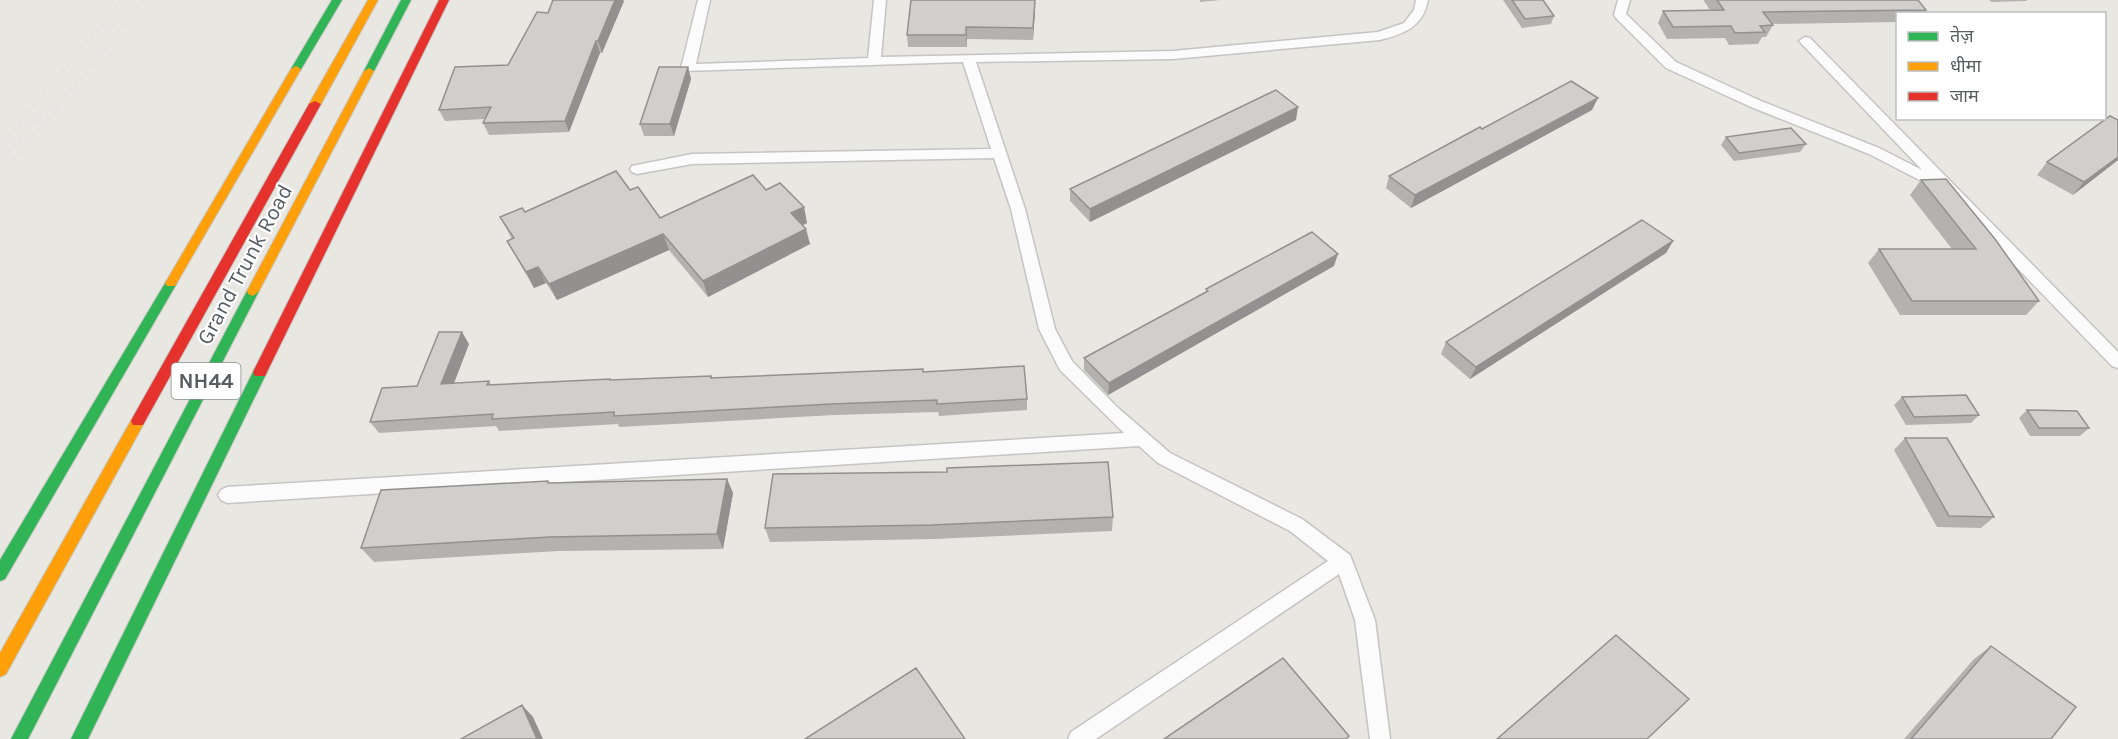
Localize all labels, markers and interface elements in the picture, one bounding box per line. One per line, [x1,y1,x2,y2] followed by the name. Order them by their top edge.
[1896,12,2106,120] legend
[1950,25,1974,47] text: तेज़
[1950,55,1981,77] text: धीमा
[1950,85,1980,107] text: जाम
[192,180,298,349] street label: Grand Trunk Road
[172,363,240,399] road number: NH44

